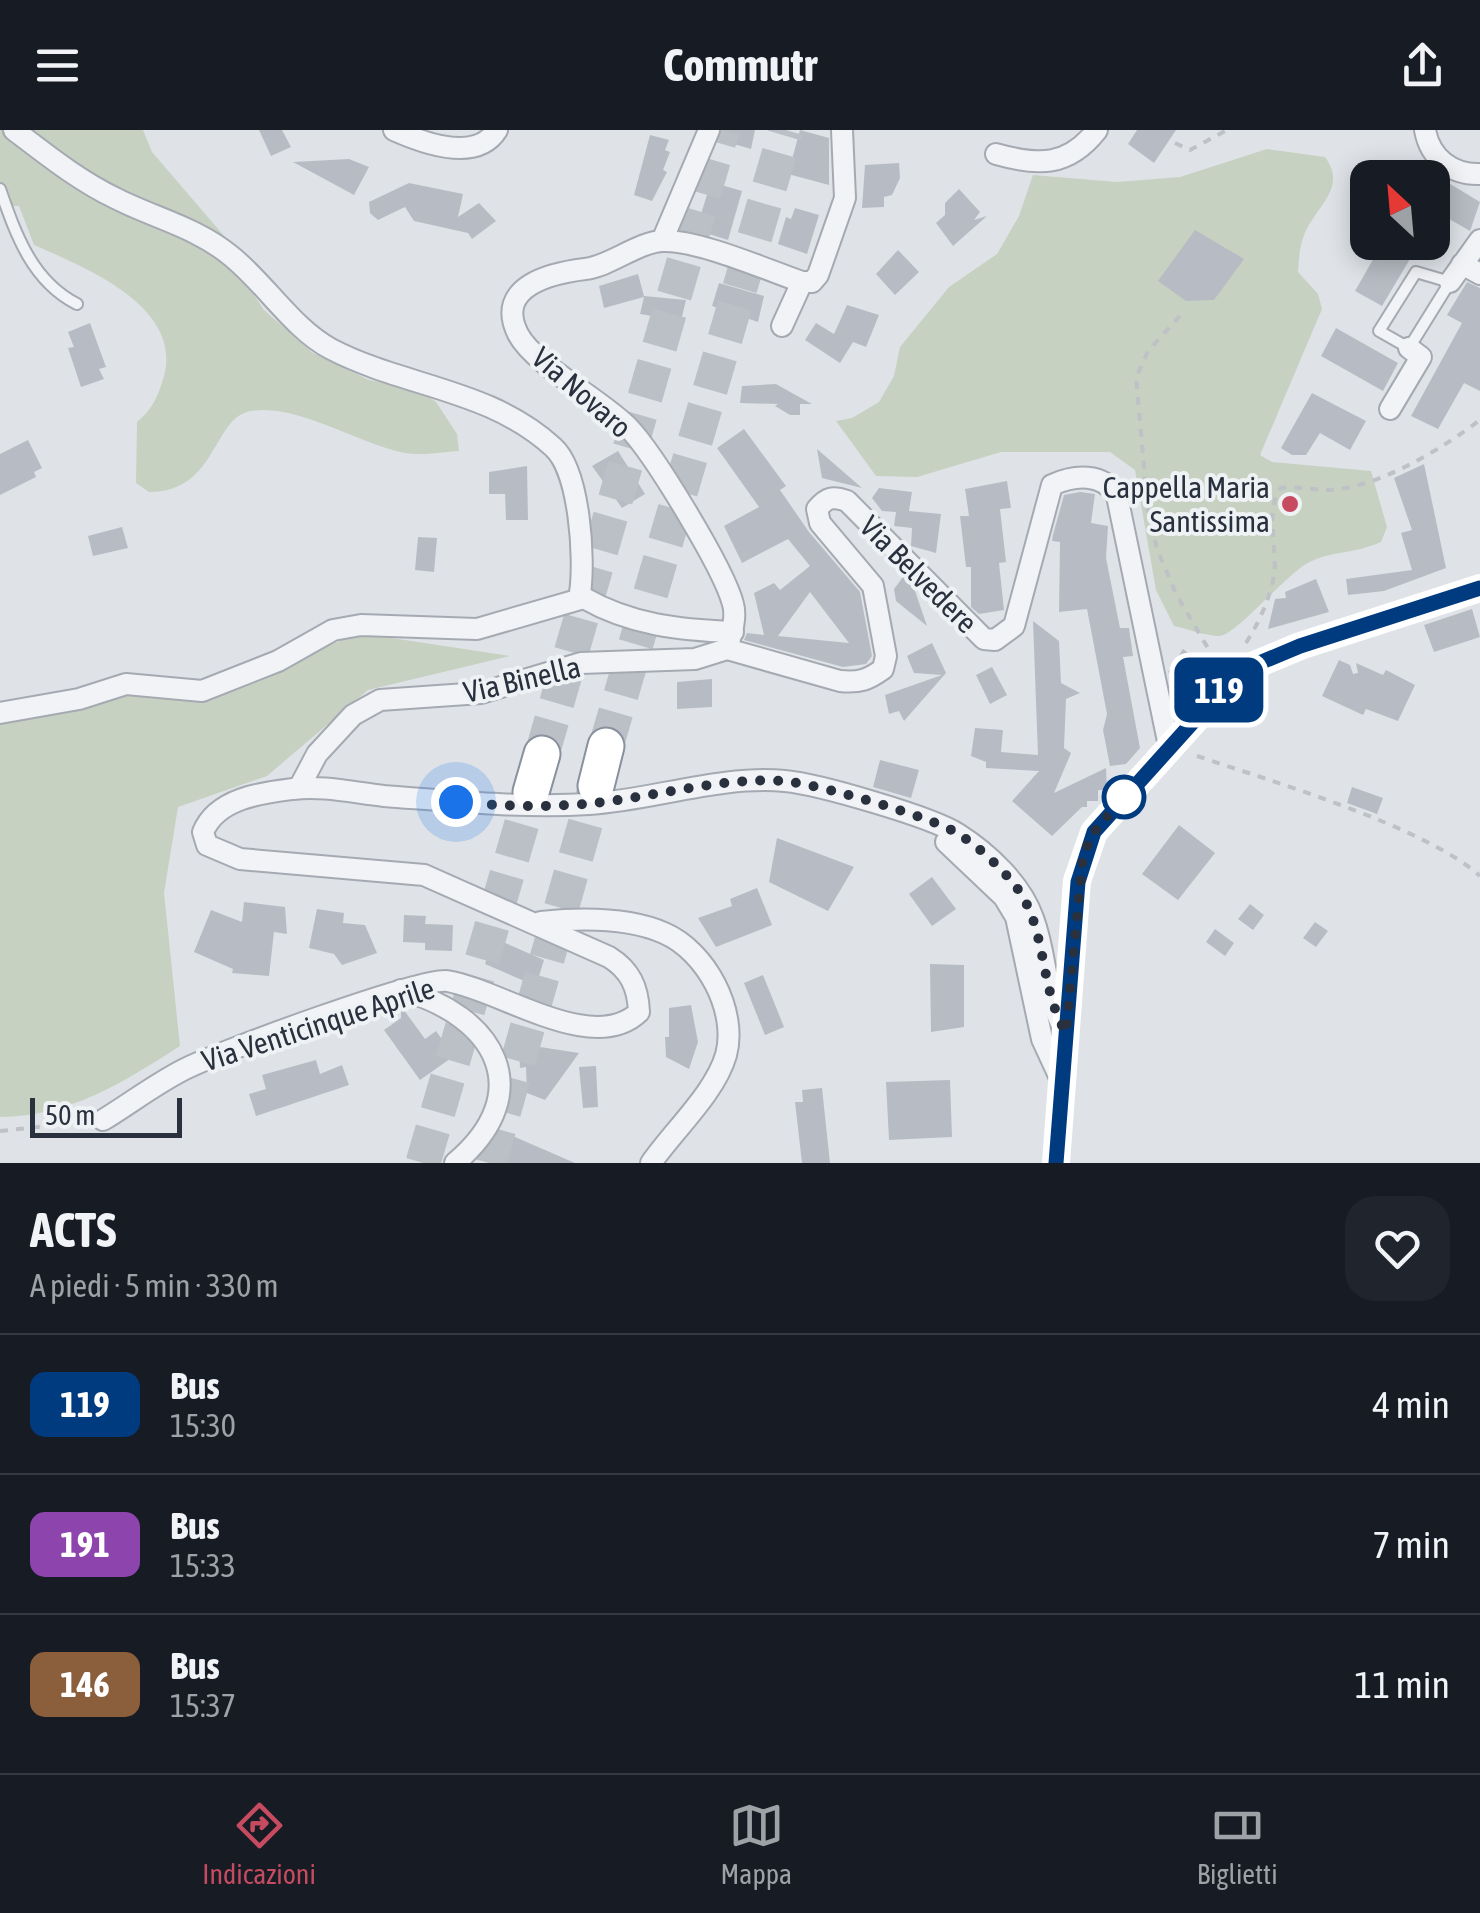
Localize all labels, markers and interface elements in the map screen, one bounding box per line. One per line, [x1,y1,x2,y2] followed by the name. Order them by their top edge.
[30,38,85,93] icon: menu
[1395,38,1450,93] icon: share
[663,39,817,91] text: Commutr
[1350,160,1450,260] north arrow
[1350,160,1450,260] map controls
[526,340,638,444] street label: Via Novaro
[1103,470,1270,538] place label: Cappella Maria Santissima
[1279,493,1301,515] marker: Cappella Maria Santissima
[854,509,984,639] street label: Via Belvedere
[460,649,584,709] street label: Via Binella
[1162,658,1276,722] line badge: 119
[1194,670,1244,710] text: 119
[1103,776,1145,818] unlabelled marker
[431,777,481,827] your location
[198,970,438,1078] street label: Via Venticinque Aprile
[30,1093,182,1138] scale bar
[45,1099,95,1131] text: 50 m
[1345,1196,1450,1301] button: heart
[30,1202,116,1257] text: ACTS
[30,1267,279,1304] text: A piedi · 5 min · 330 m
[170,1364,220,1407] text: Bus
[1372,1383,1450,1426] text: 4 min
[60,1384,110,1424] text: 119
[170,1407,236,1444] text: 15:30
[170,1504,220,1547] text: Bus
[1372,1523,1450,1566] text: 7 min
[60,1524,110,1564] text: 191
[170,1547,236,1584] text: 15:33
[170,1644,220,1687] text: Bus
[1355,1663,1450,1706] text: 11 min
[60,1664,110,1704] text: 146
[170,1687,236,1724] text: 15:37
[202,1798,316,1890] tab: Indicazioni
[721,1798,792,1890] tab: Mappa
[1197,1798,1278,1890] tab: Biglietti

